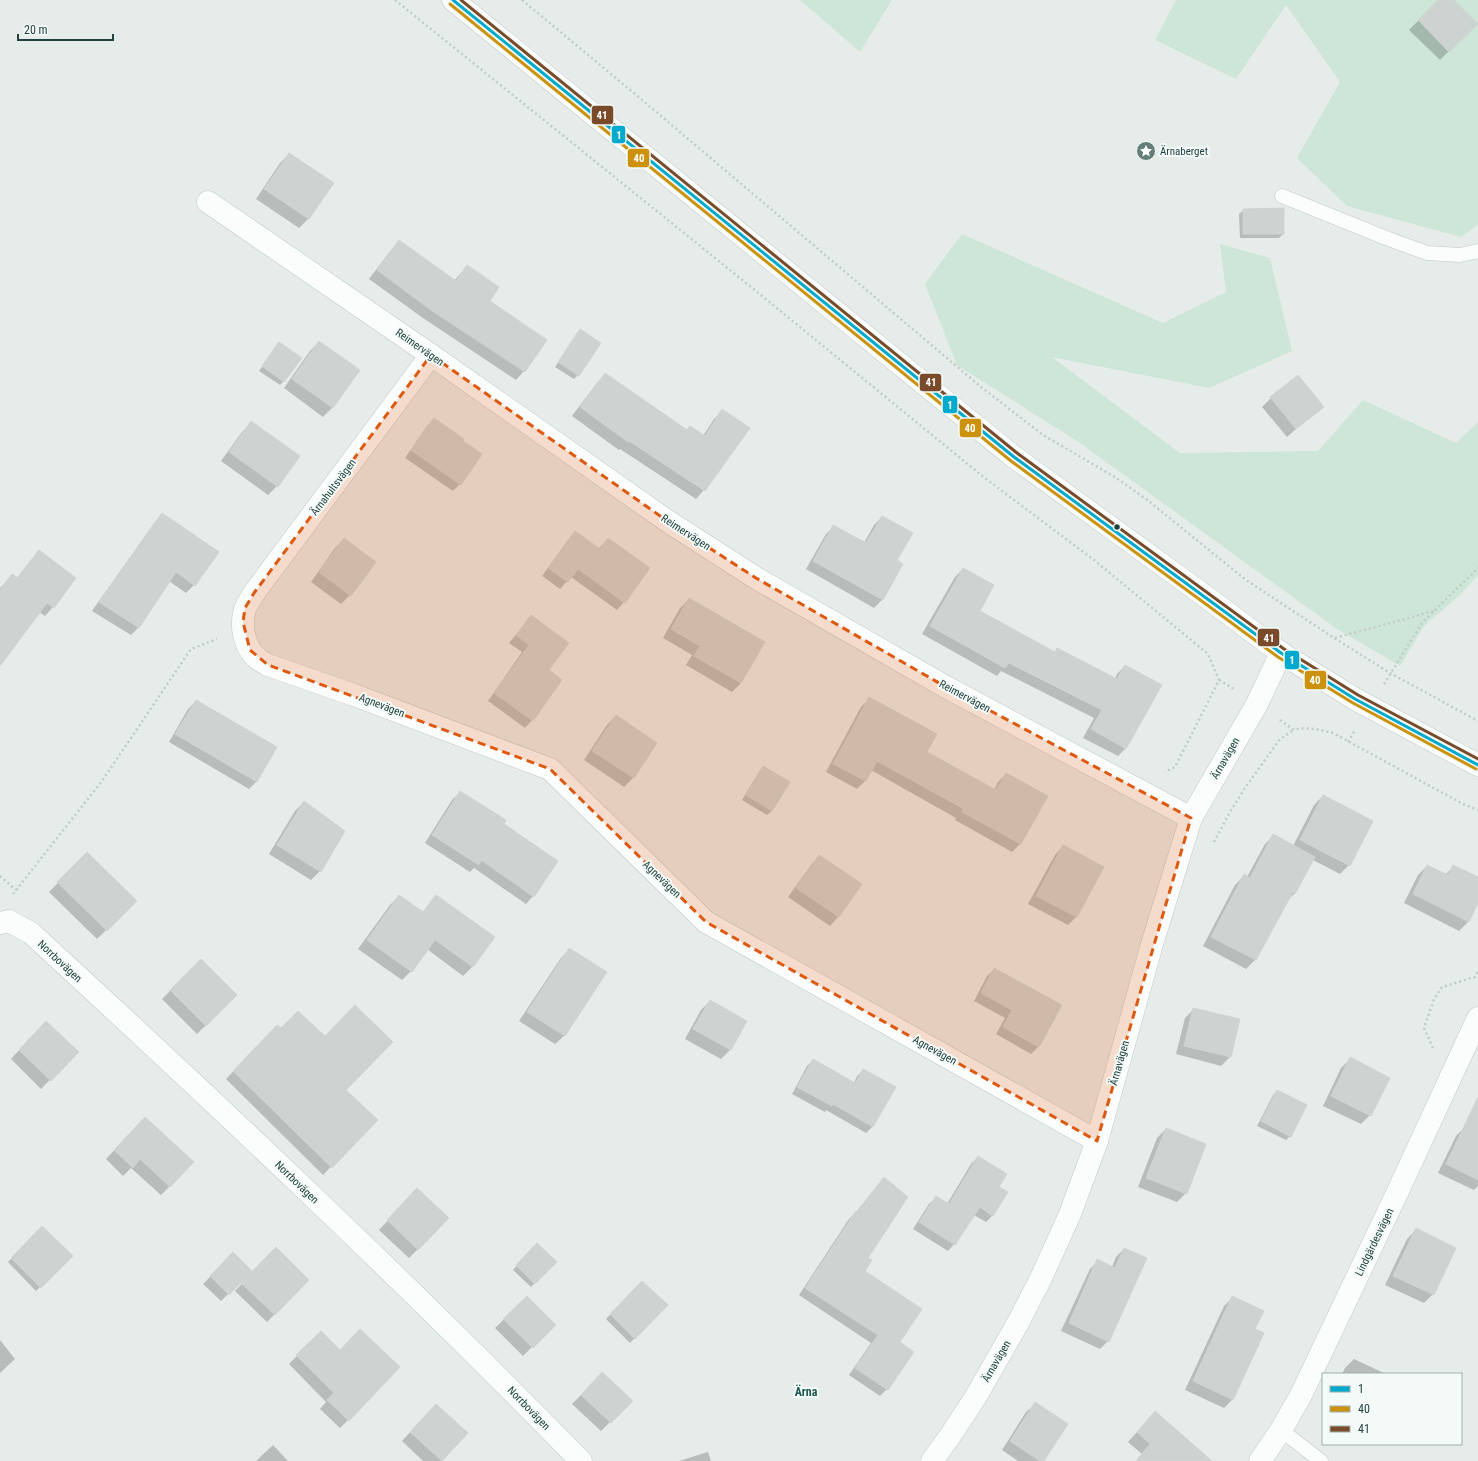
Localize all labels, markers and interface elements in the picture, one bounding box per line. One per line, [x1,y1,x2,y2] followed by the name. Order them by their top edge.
[18,16,113,42] scale bar
[24,23,48,37] text: 20 m
[591,105,614,125] line badge: 41
[596,109,608,122] text: 41
[611,125,626,144] line badge: 1
[616,129,622,142] text: 1
[1135,140,1157,162] place icon: Ärnaberget
[1160,145,1208,158] place label: Ärnaberget
[627,148,650,168] line badge: 40
[633,152,645,165] text: 40
[393,326,446,369] street label: Reimervägen
[919,373,942,392] line badge: 41
[925,376,937,389] text: 41
[942,395,958,414] line badge: 1
[947,399,953,412] text: 1
[959,418,982,438] line badge: 40
[964,422,976,435] text: 40
[308,456,359,518] street label: Ärnahultsvägen
[659,512,713,553] street label: Reimervägen
[1112,522,1122,532] unlabelled marker
[1257,628,1280,647] line badge: 41
[1263,632,1275,645] text: 41
[1284,650,1300,670] line badge: 1
[1289,654,1295,667] text: 1
[1304,670,1327,690] line badge: 40
[1309,674,1321,687] text: 40
[937,678,993,715] street label: Reimervägen
[357,691,407,720] street label: Agnevägen
[1208,735,1243,781] street label: Ärnavägen
[640,858,683,901] street label: Agnevägen
[35,938,84,985] street label: Norrbovägen
[911,1033,959,1068] street label: Agnevägen
[1107,1039,1132,1087] street label: Ärnavägen
[272,1158,321,1206] street label: Norrbovägen
[1352,1206,1396,1278] street label: Lindgärdesvägen
[979,1338,1014,1384] street label: Ärnavägen
[1322,1373,1462,1445] legend
[1358,1382,1364,1396] text: 1
[505,1384,553,1433] street label: Norrbovägen
[795,1384,818,1399] district label: Ärna
[1358,1402,1370,1416] text: 40
[1358,1422,1370,1436] text: 41

